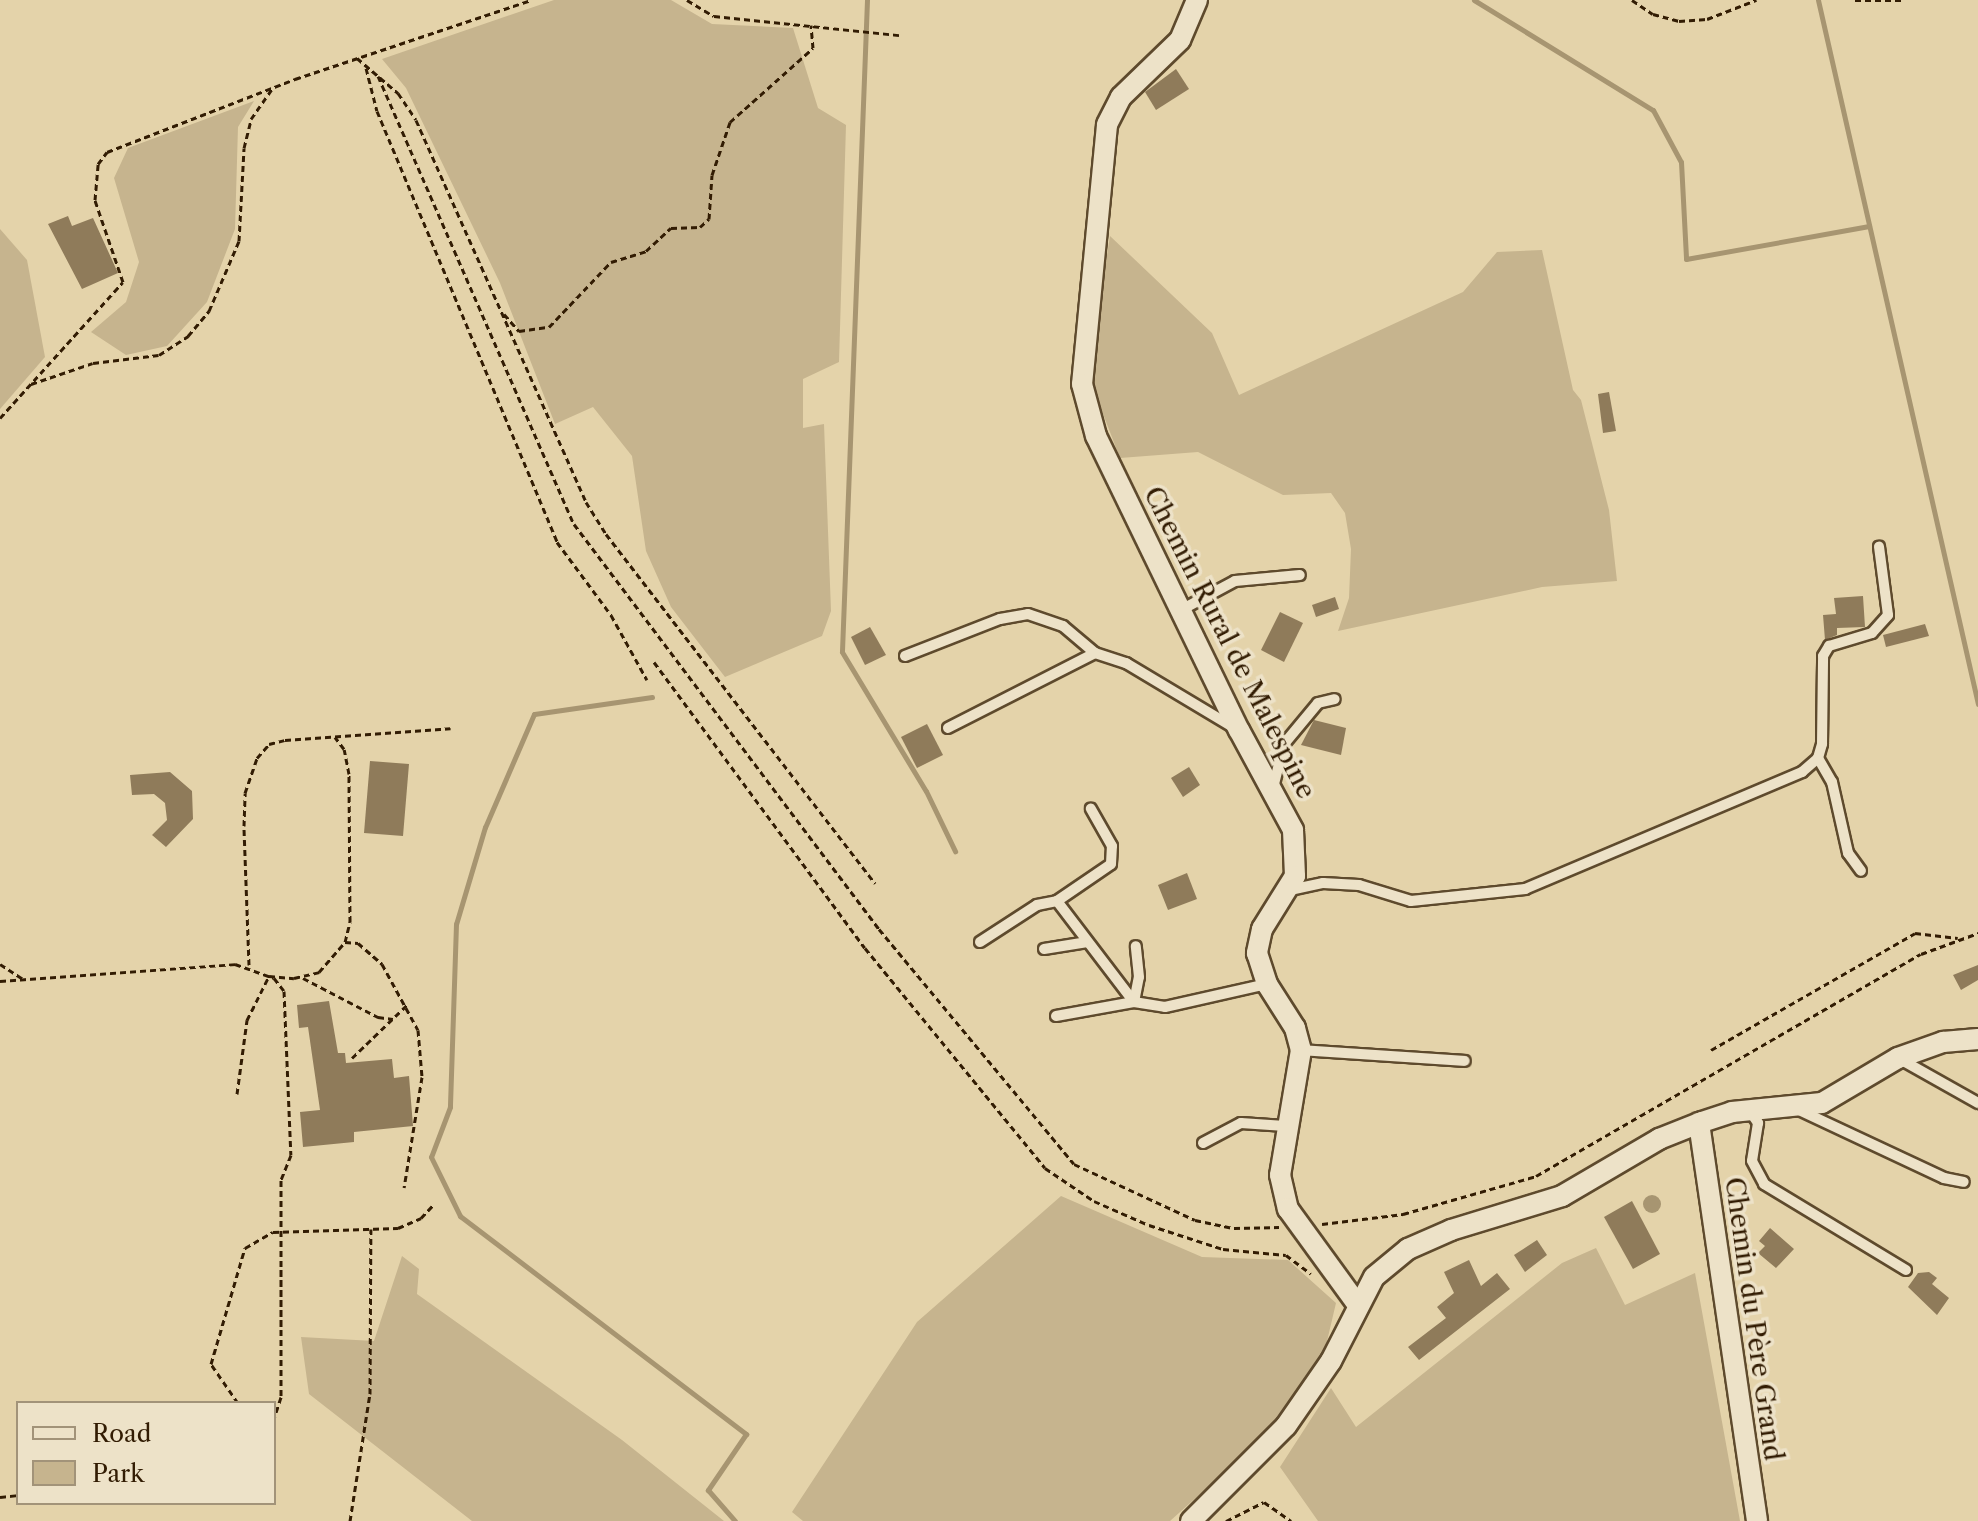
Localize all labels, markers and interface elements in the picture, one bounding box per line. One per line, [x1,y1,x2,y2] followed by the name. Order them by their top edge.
[1137,482,1321,804] street label: Chemin Rural de Malespine
[1718,1175,1788,1463] street label: Chemin du Père Grand
[16,1401,276,1505] legend
[92,1419,151,1448] text: Road
[92,1459,144,1488] text: Park

